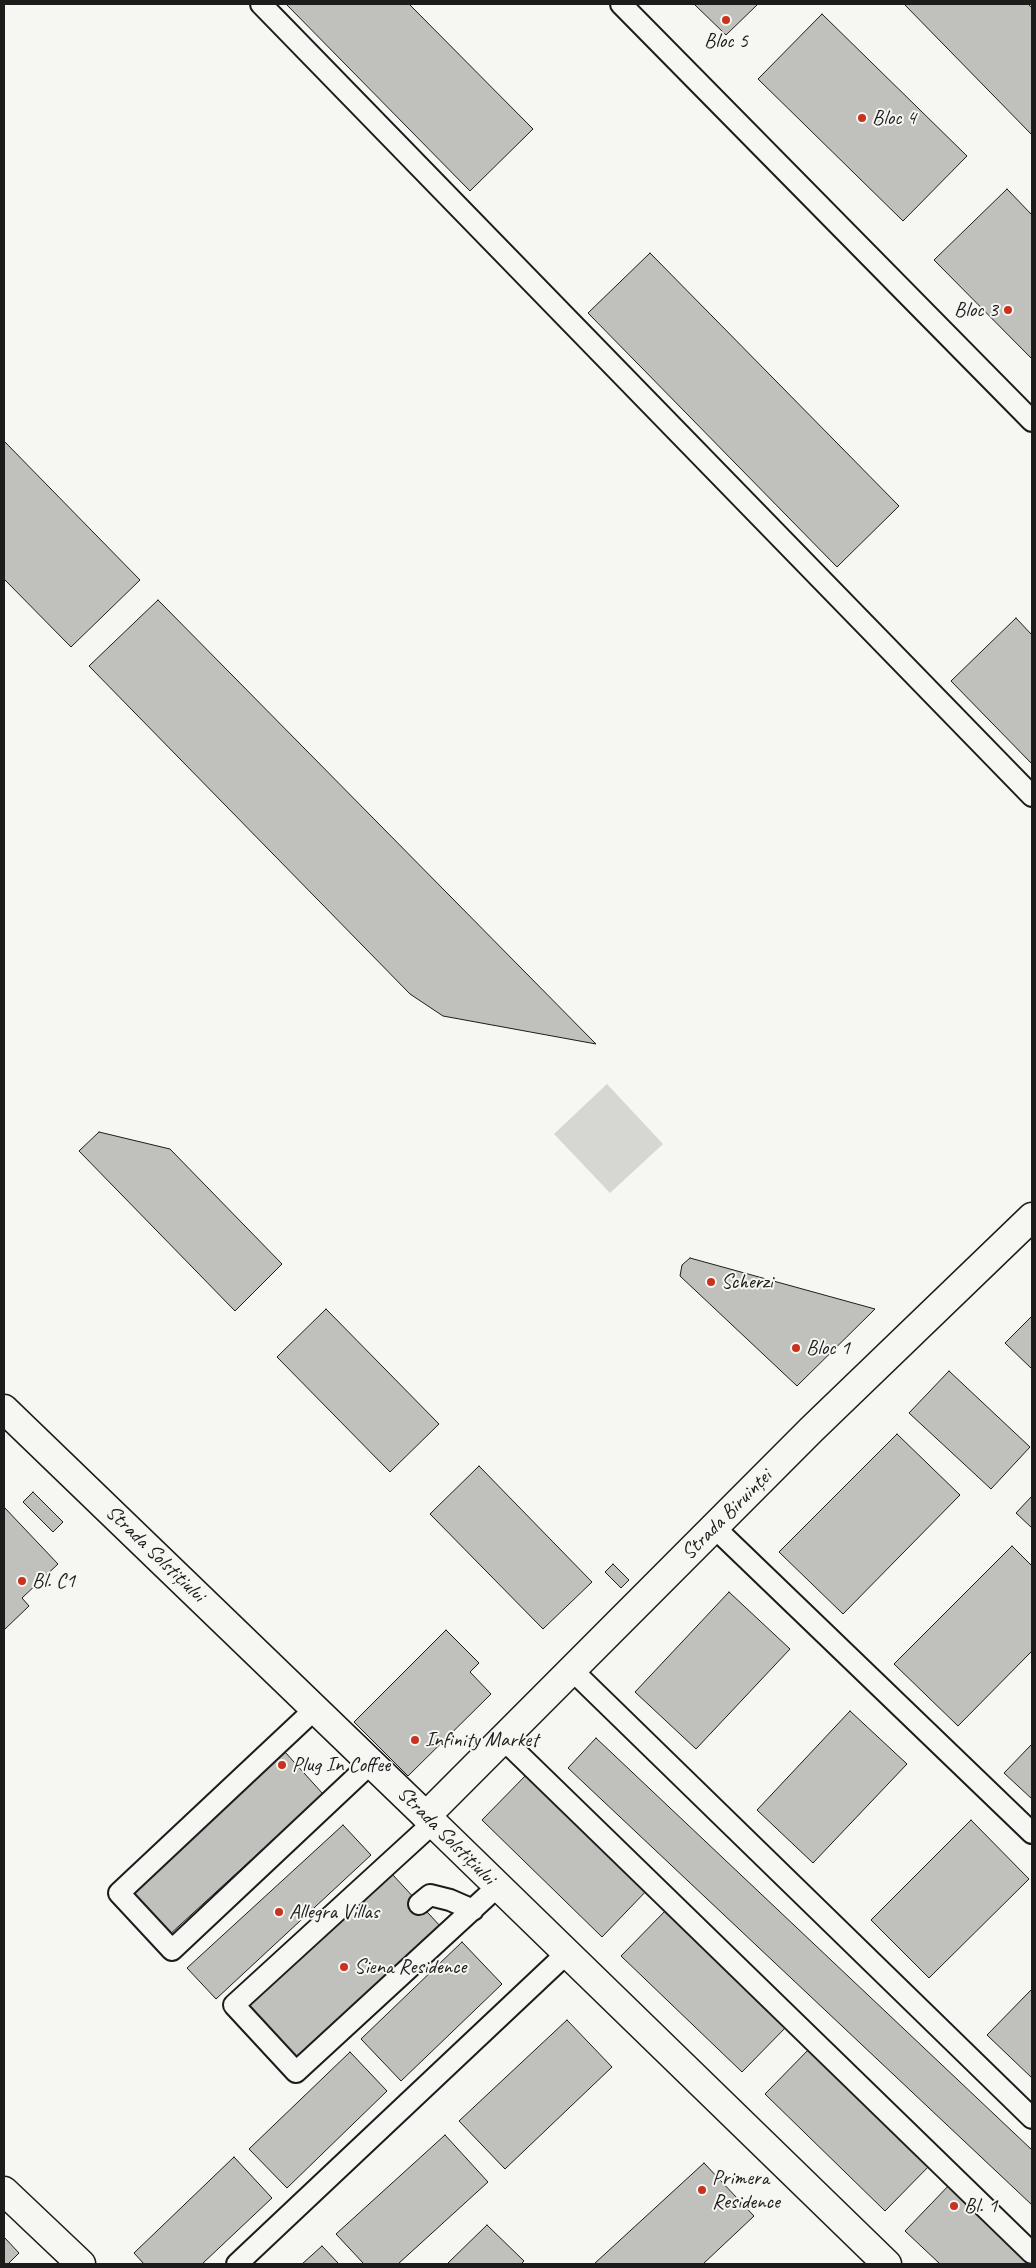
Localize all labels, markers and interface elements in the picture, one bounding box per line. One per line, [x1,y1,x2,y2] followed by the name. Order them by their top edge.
[720,14,732,26] marker: Bloc 5
[704,28,748,54] place label: Bloc 5
[872,105,916,131] place label: Bloc 4
[856,112,868,124] marker: Bloc 4
[954,297,998,323] place label: Bloc 3
[1002,304,1014,316] marker: Bloc 3
[721,1269,773,1295] place label: Scherzi
[705,1276,717,1288] marker: Scherzi
[806,1335,850,1361] place label: Bloc 1
[790,1342,802,1354] marker: Bloc 1
[677,1465,777,1565] street label: Strada Biruinței
[100,1500,210,1608] street label: Strada Solstițiului
[32,1568,75,1594] place label: Bl. C1
[16,1575,28,1587] marker: Bl. C1
[425,1727,538,1753] place label: Infinity Market
[409,1734,421,1746] marker: Infinity Market
[292,1752,390,1778] place label: Plug In Coffee
[276,1759,288,1771] marker: Plug In Coffee
[391,1781,501,1891] street label: Strada Solstițiului
[289,1899,379,1925] place label: Allegra Villas
[273,1906,285,1918] marker: Allegra Villas
[354,1954,466,1980] place label: Siena Residence
[338,1961,350,1973] marker: Siena Residence
[712,2165,780,2215] place label: Primera Residence
[696,2184,708,2196] marker: Primera Residence
[964,2193,997,2219] place label: Bl. 1
[948,2200,960,2212] marker: Bl. 1

